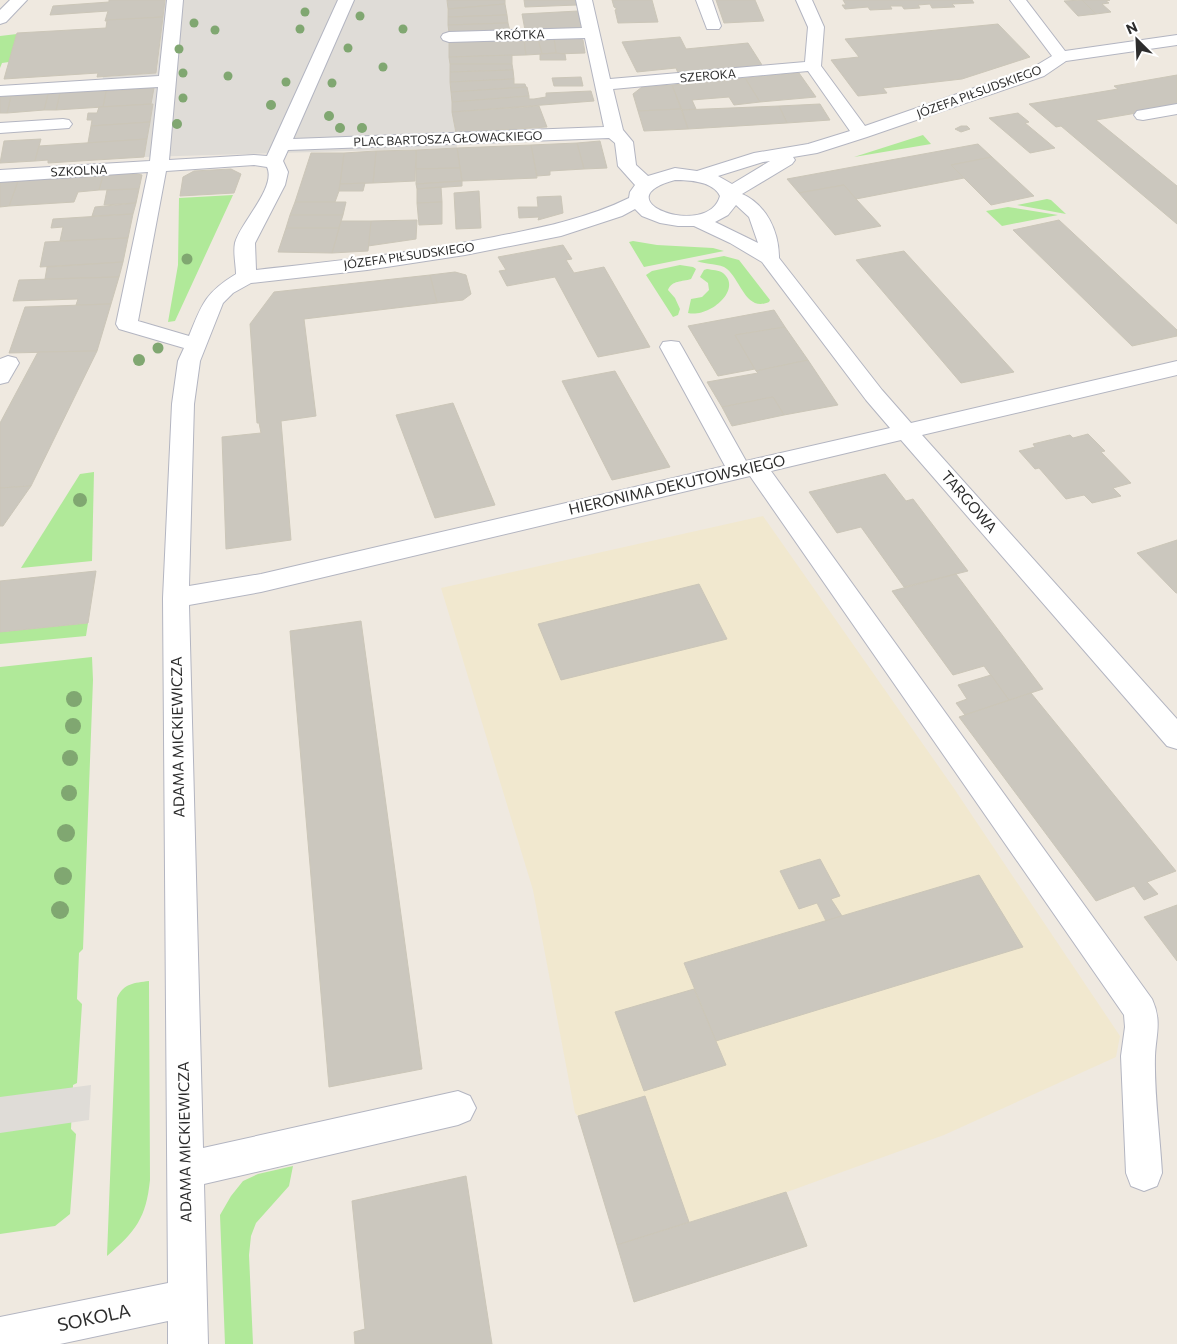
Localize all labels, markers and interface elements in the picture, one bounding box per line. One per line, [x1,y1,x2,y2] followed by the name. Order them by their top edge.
[1112,15,1162,65] north arrow
[1123,18,1140,38] text: N
[495,26,545,42] street label: KRÓTKA
[914,62,1044,121] street label: JÓZEFA PIŁSUDSKIEGO
[679,66,737,84] street label: SZEROKA
[353,128,543,148] street label: PLAC BARTOSZA GŁOWACKIEGO
[50,162,108,178] street label: SZKOLNA
[343,239,475,272] street label: JÓZEFA PIŁSUDSKIEGO
[567,450,787,518] street label: HIERONIMA DEKUTOWSKIEGO
[938,467,1001,536] street label: TARGOWA
[167,656,187,818] street label: ADAMA MICKIEWICZA
[174,1061,194,1223] street label: ADAMA MICKIEWICZA
[55,1299,132,1335] street label: SOKOLA

